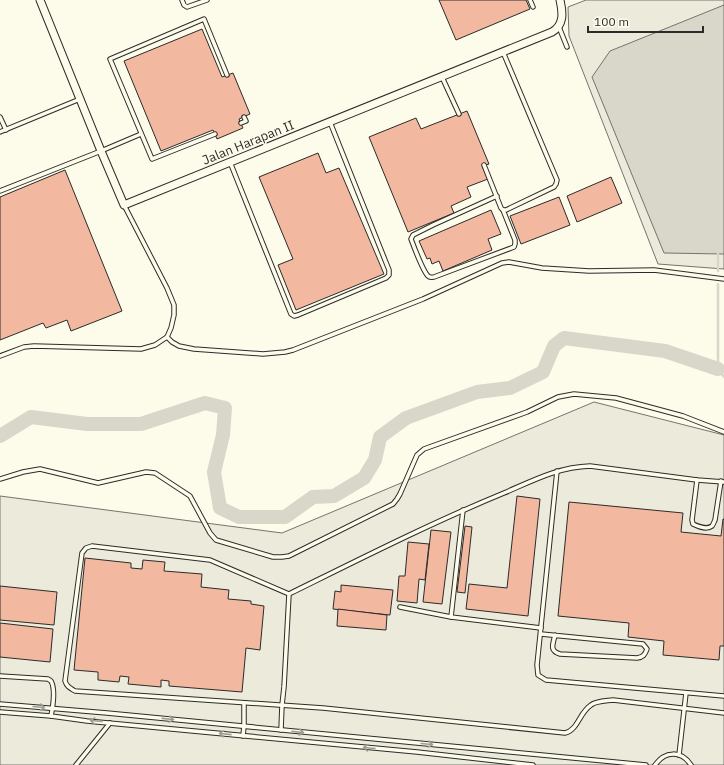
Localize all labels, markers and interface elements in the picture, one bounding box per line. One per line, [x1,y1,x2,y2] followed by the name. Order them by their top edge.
[588,8,703,34] scale bar
[594,14,629,29] text: 100 m
[200,116,297,169] street label: Jalan Harapan II
[32,703,45,710] one-way arrow
[161,715,174,723] one-way arrow
[90,718,103,725] one-way arrow
[291,728,304,735] one-way arrow
[219,731,232,738] one-way arrow
[420,741,433,748] one-way arrow
[363,744,376,752] one-way arrow

